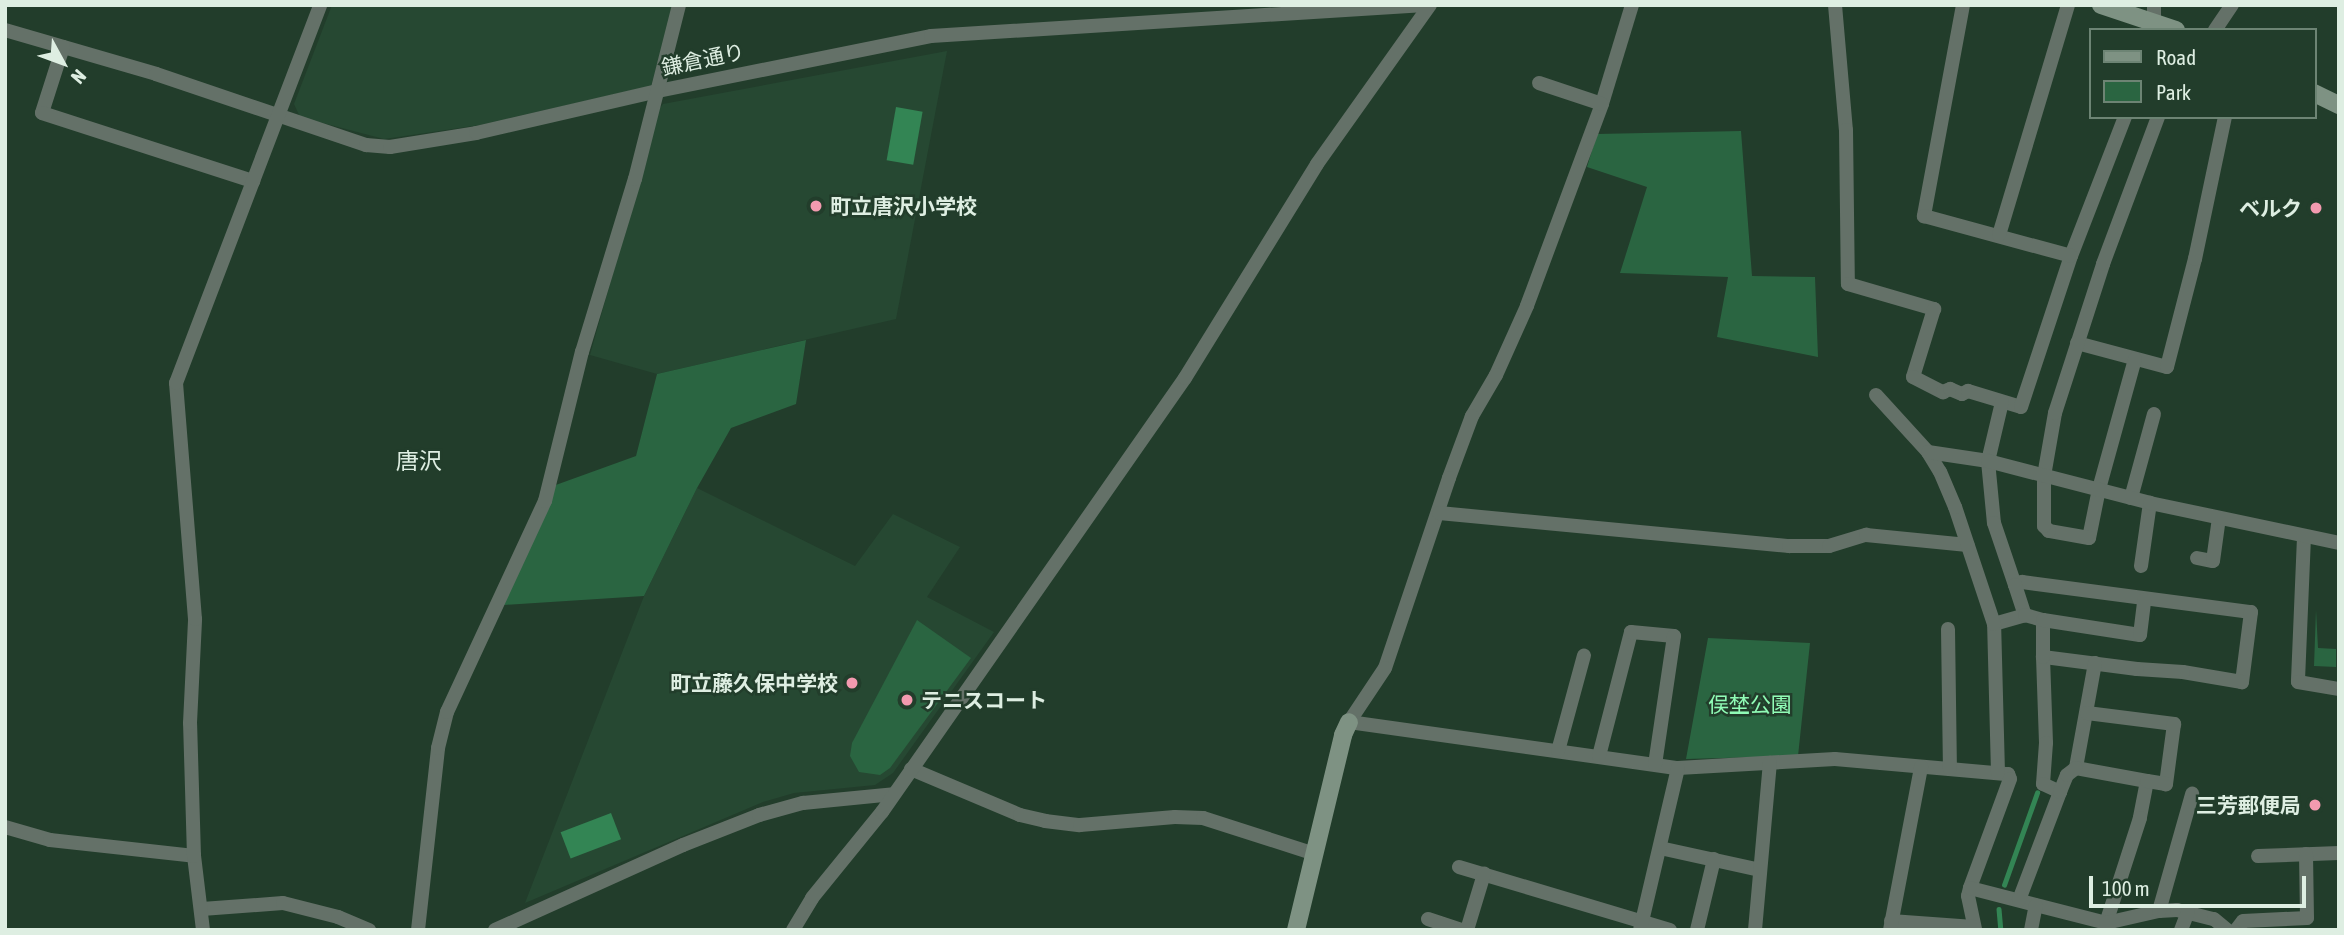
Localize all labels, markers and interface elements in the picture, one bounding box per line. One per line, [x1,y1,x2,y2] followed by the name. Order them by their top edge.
[28,28,98,98] north arrow
[2088,28,2316,119] legend
[659,38,747,80] street label: 鎌倉通り
[2156,45,2196,69] text: Road
[67,65,91,88] text: N
[2156,80,2191,104] text: Park
[830,193,977,219] place label: 町立唐沢小学校
[2239,195,2302,221] place label: ベルク
[808,198,824,214] marker: 町立唐沢小学校
[2308,200,2324,216] marker: ベルク
[396,447,442,475] district label: 唐沢
[670,670,838,696] place label: 町立藤久保中学校
[844,675,860,691] marker: 町立藤久保中学校
[921,687,1047,713] place label: テニスコート
[1708,691,1792,717] park label: 俣埜公園
[899,692,915,708] marker: テニスコート
[2196,792,2301,818] place label: 三芳郵便局
[2307,797,2323,813] marker: 三芳郵便局
[2092,862,2309,906] scale bar
[2102,876,2150,900] text: 100 m

